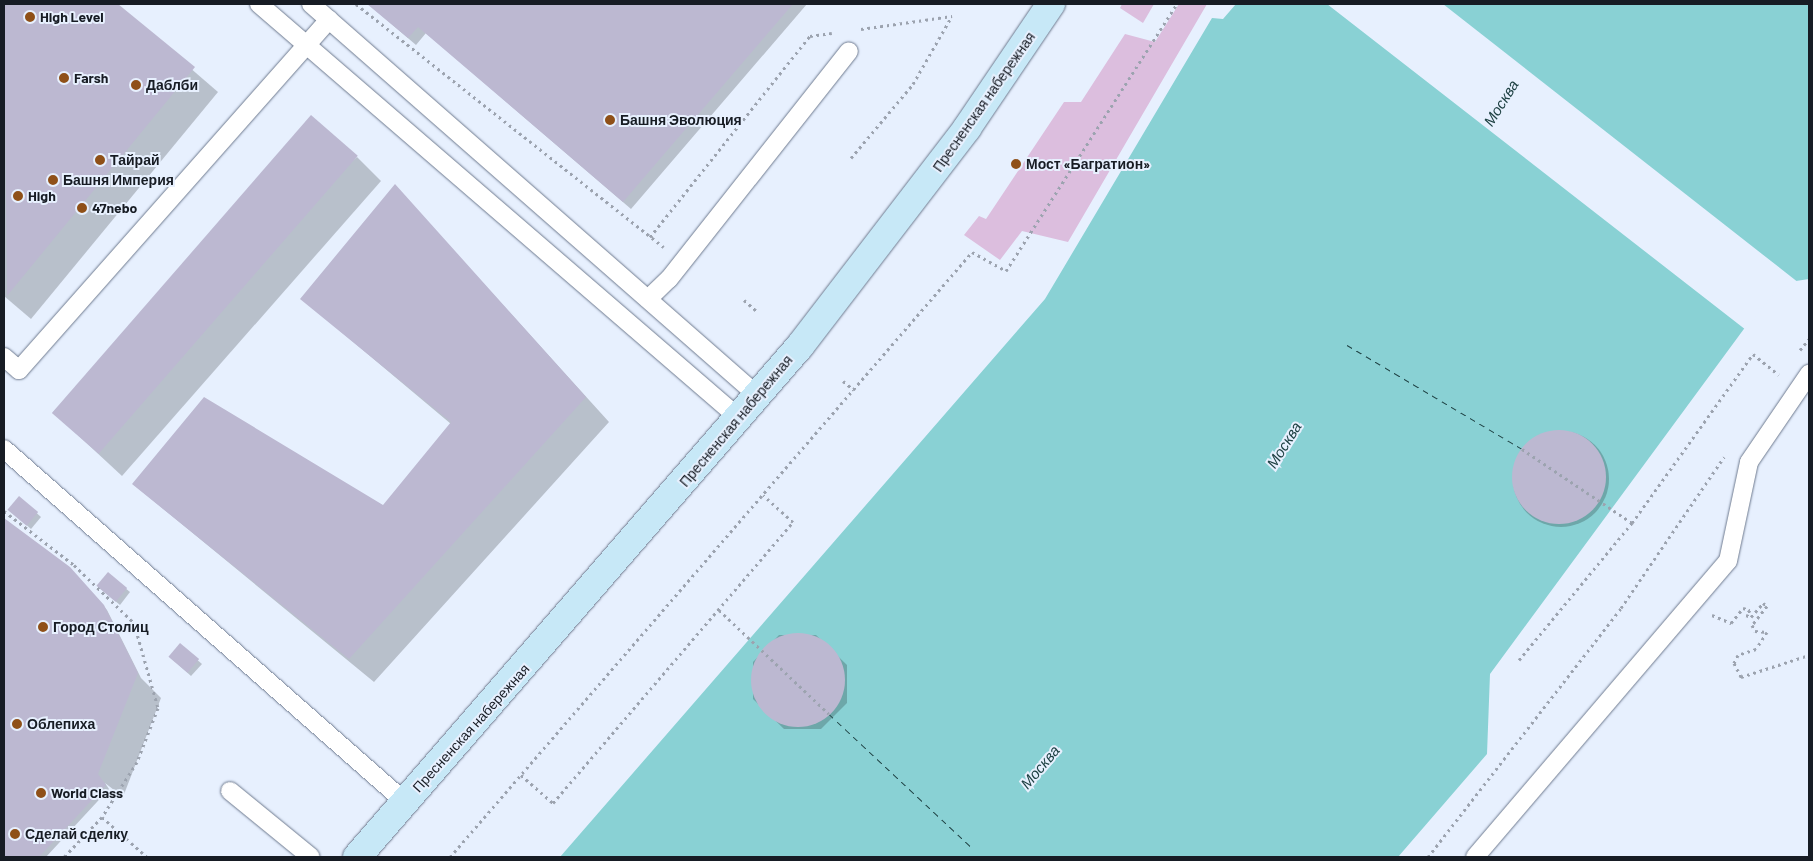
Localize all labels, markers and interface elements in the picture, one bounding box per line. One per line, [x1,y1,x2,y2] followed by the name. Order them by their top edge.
[40,9,104,25] place label: High Level
[24,11,36,23] marker: High Level
[929,29,1039,175] street label: Пресненская набережная
[74,70,108,86] place label: Farsh
[58,72,70,84] marker: Farsh
[1480,76,1522,130] water label: Москва
[146,77,198,93] place label: Даблби
[130,79,142,91] marker: Даблби
[620,112,742,128] place label: Башня Эволюция
[604,114,616,126] marker: Башня Эволюция
[110,152,160,168] place label: Тайрай
[94,154,106,166] marker: Тайрай
[1026,156,1150,172] place label: Мост «Багратион»
[1010,158,1022,170] marker: Мост «Багратион»
[63,172,174,188] place label: Башня Империя
[47,174,59,186] marker: Башня Империя
[28,188,56,204] place label: High
[12,190,24,202] marker: High
[92,200,137,216] place label: 47nebo
[76,202,88,214] marker: 47nebo
[676,352,796,490] street label: Пресненская набережная
[1263,418,1305,472] water label: Москва
[53,619,148,635] place label: Город Столиц
[37,621,49,633] marker: Город Столиц
[409,661,533,795] street label: Пресненская набережная
[27,716,95,732] place label: Облепиха
[11,718,23,730] marker: Облепиха
[1017,742,1063,792] water label: Москва
[51,785,123,801] place label: World Class
[35,787,47,799] marker: World Class
[25,826,128,842] place label: Сделай сделку
[9,828,21,840] marker: Сделай сделку

